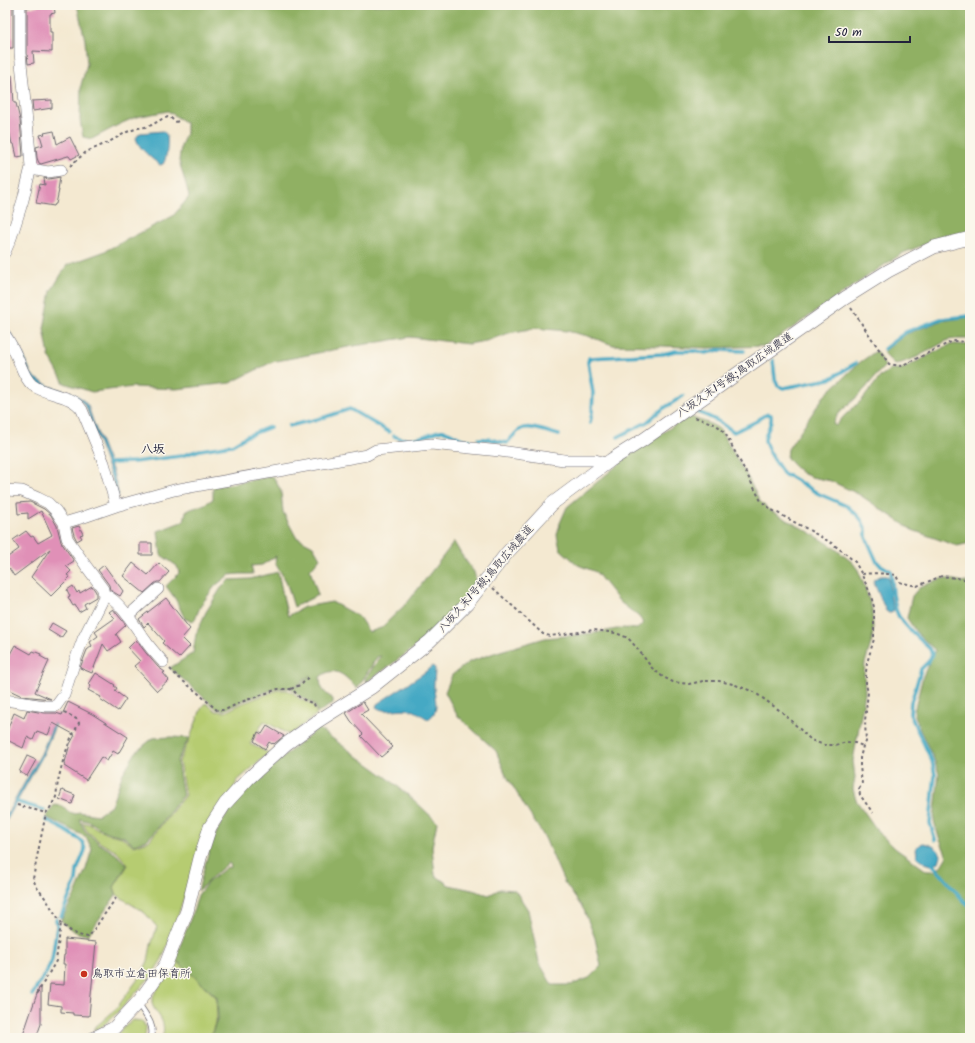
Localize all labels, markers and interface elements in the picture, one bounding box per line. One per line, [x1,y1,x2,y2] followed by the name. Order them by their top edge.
[829,18,910,44] scale bar
[835,23,862,42] text: 50 m
[673,328,797,422] street label: 八坂久末1号線;鳥取広域農道
[141,440,165,459] district label: 八坂
[434,521,538,637] street label: 八坂久末1号線;鳥取広域農道
[92,965,191,983] place label: 鳥取市立倉田保育所
[79,969,89,979] marker: 鳥取市立倉田保育所

